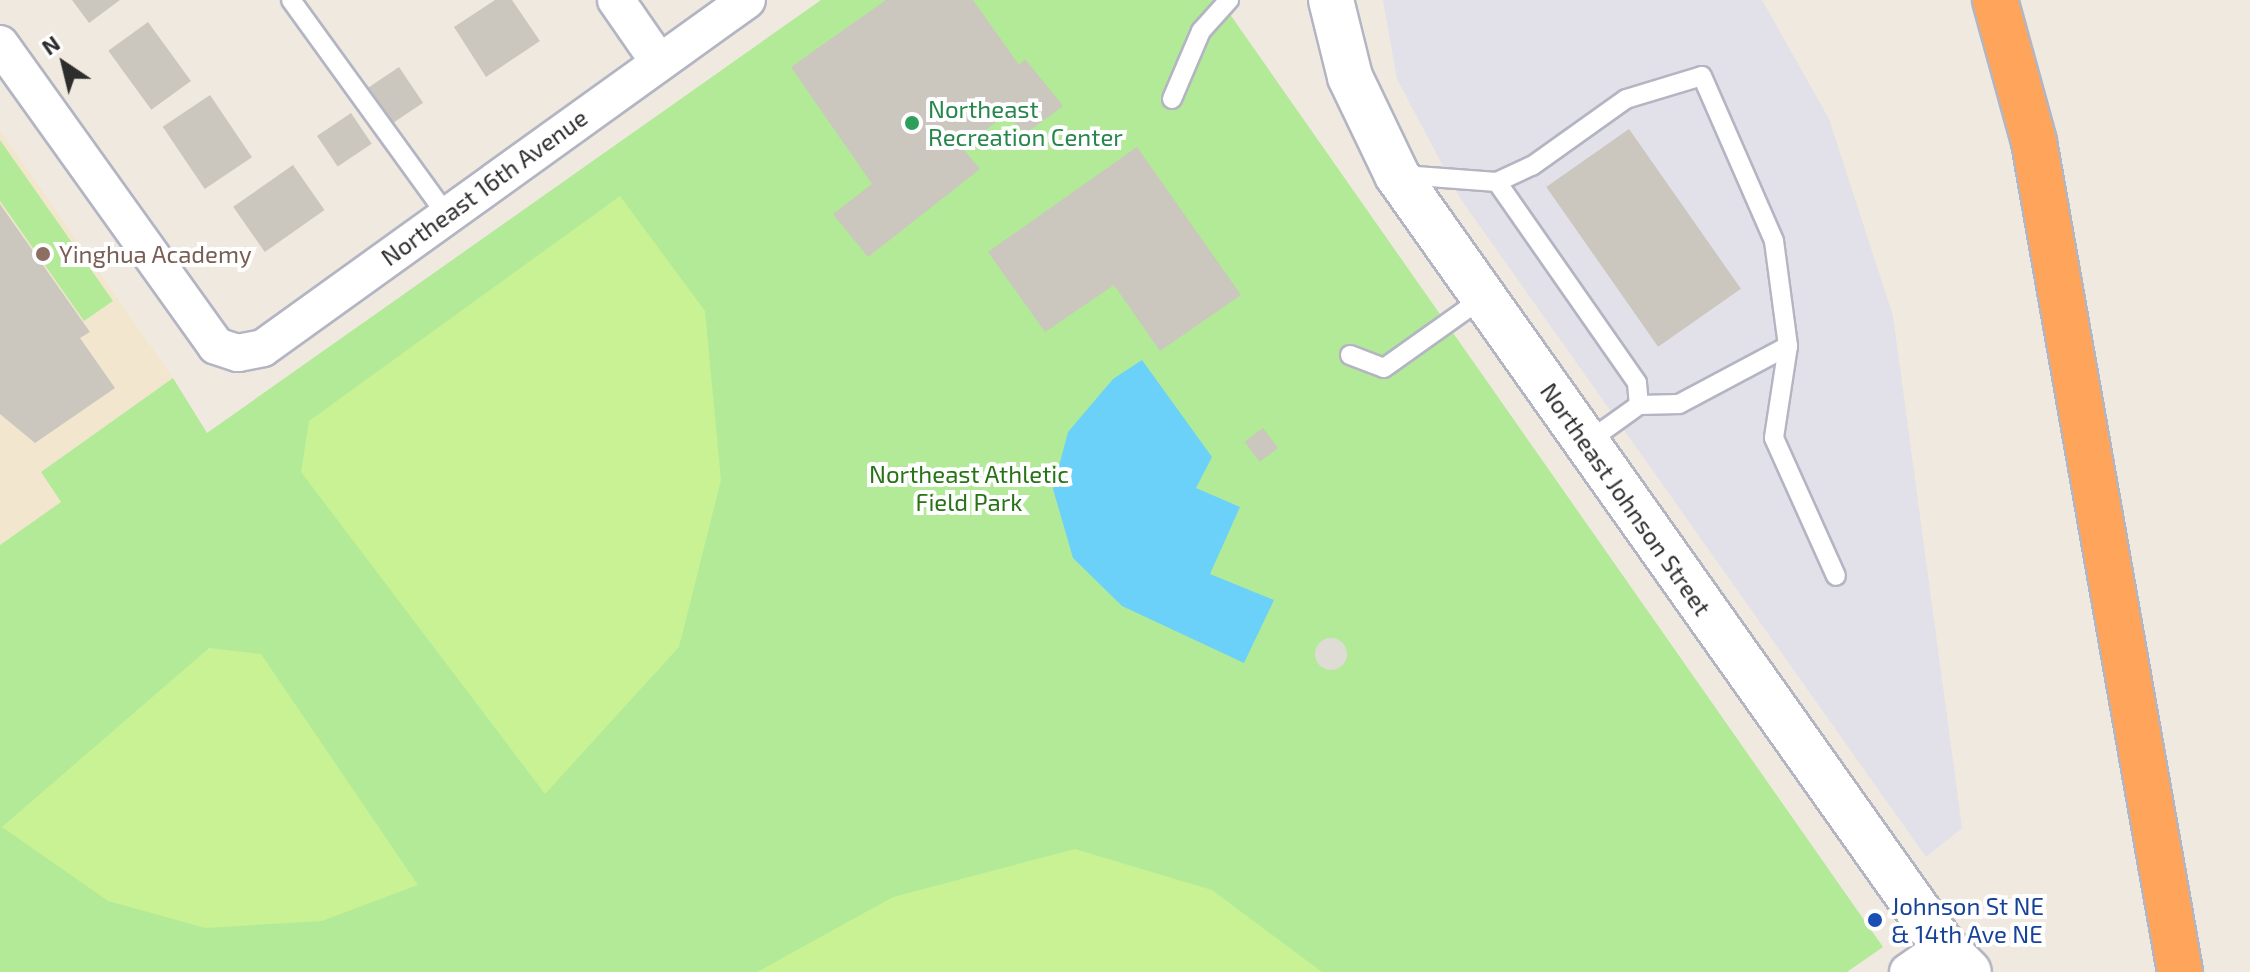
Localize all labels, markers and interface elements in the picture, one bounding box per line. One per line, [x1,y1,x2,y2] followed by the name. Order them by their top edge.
[24,24,104,104] north arrow
[36,29,64,60] text: N
[928,95,1123,151] place label: Northeast Recreation Center
[375,102,593,272] street label: Northeast 16th Avenue
[903,114,921,132] marker: Northeast Recreation Center
[59,240,252,268] place label: Yinghua Academy
[34,245,52,263] marker: Yinghua Academy
[1535,377,1717,621] street label: Northeast Johnson Street
[869,460,1069,516] park label: Northeast Athletic Field Park
[1891,892,2044,948] place label: Johnson St NE & 14th Ave NE
[1866,911,1884,929] marker: Johnson St NE & 14th Ave NE

